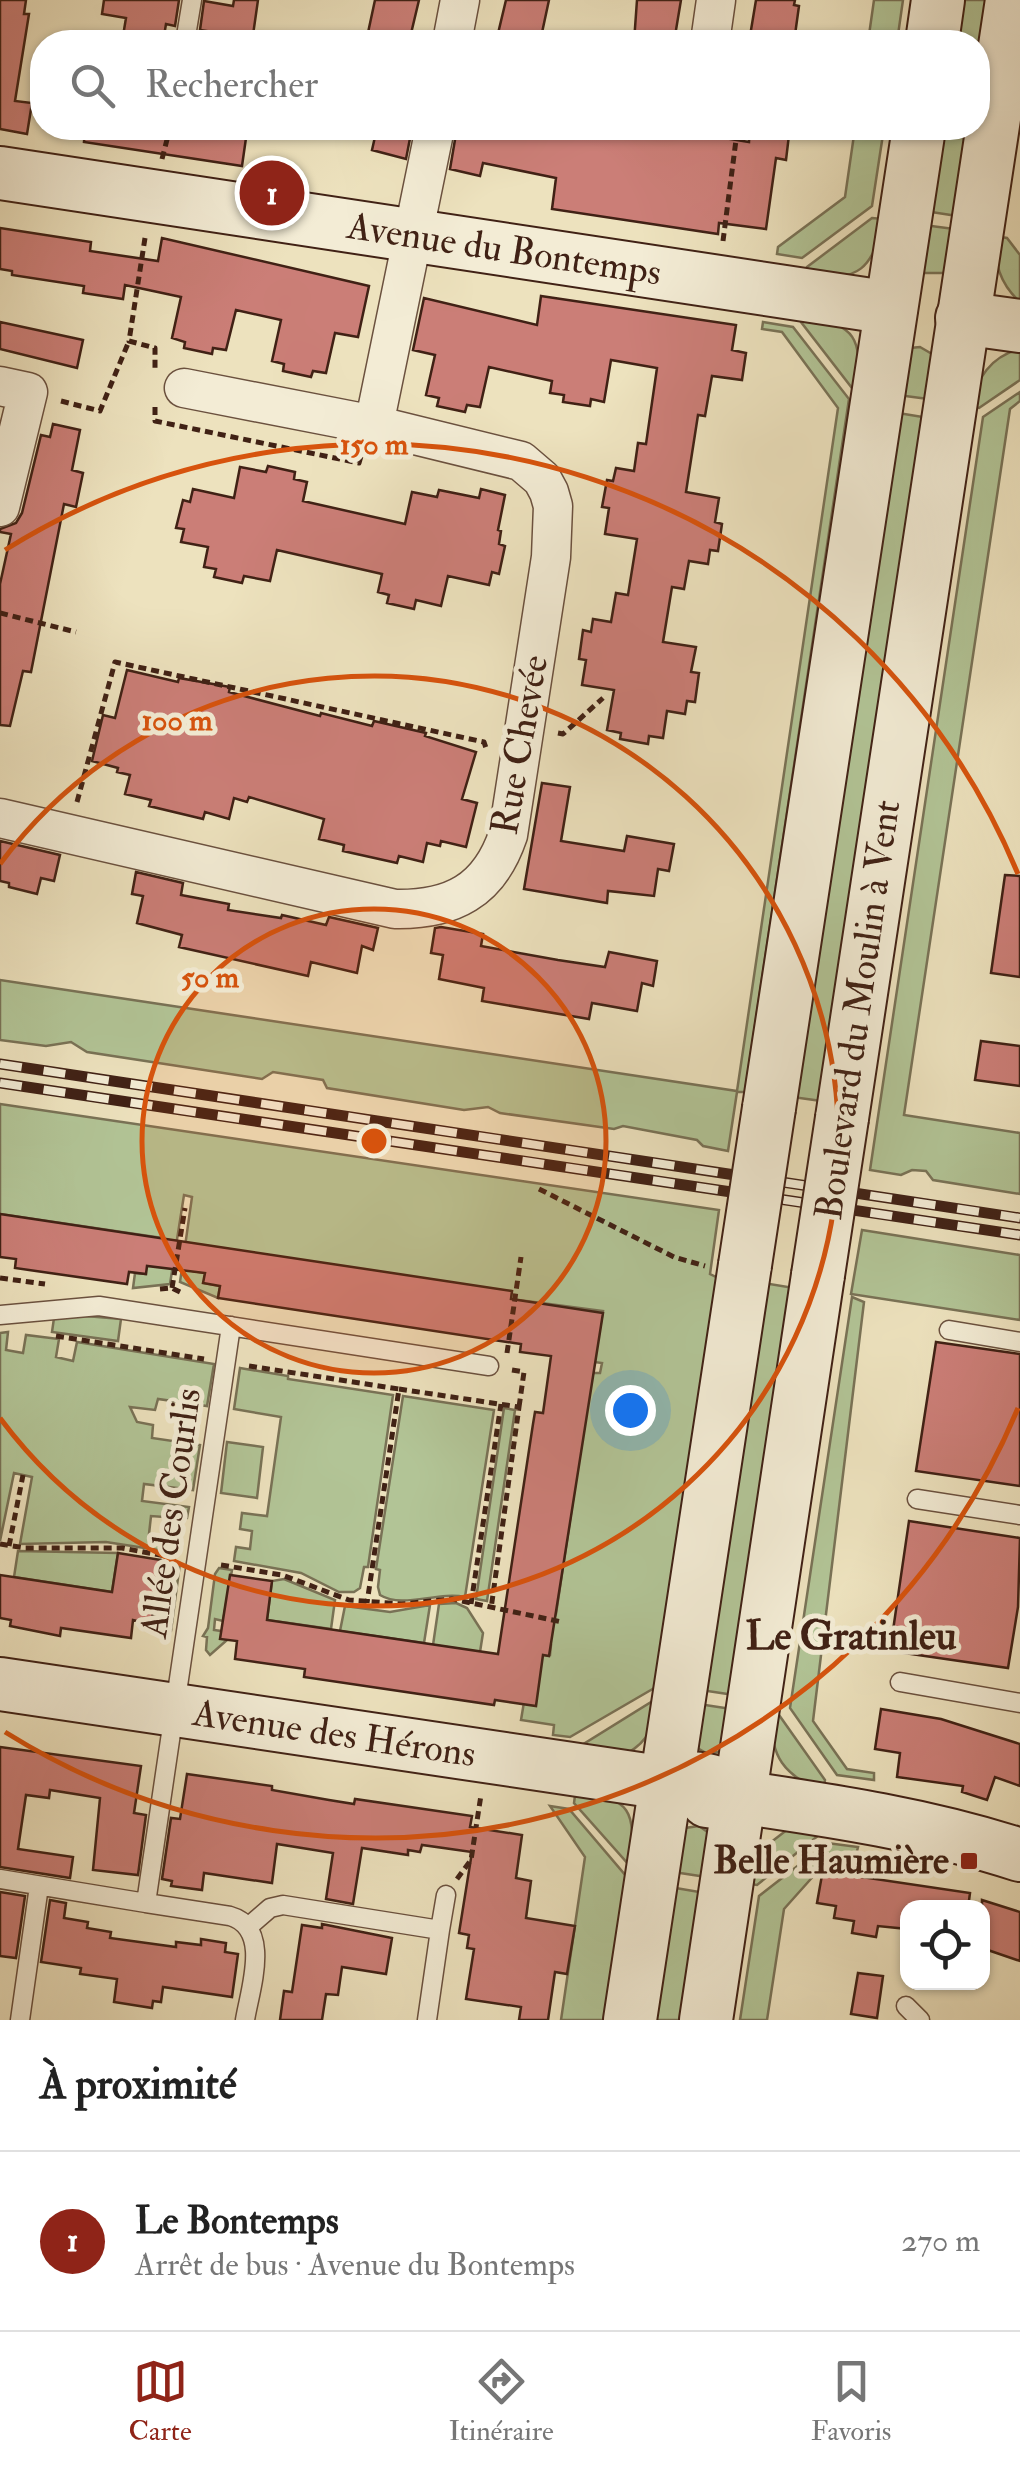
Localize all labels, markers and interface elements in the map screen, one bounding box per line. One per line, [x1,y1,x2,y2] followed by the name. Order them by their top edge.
[30,30,990,140] search box
[65,58,120,113] icon: search
[145,61,318,109] text: Rechercher
[240,156,304,230] pin: 1
[343,202,664,297] street label: Avenue du Bontemps
[340,426,409,463] text: 150 m
[481,651,559,839] street label: Rue Chevée
[142,702,213,739] text: 100 m
[805,797,911,1223] street label: Boulevard du Moulin à Vent
[181,959,240,996] text: 50 m
[356,1123,392,1159] centre of rings
[130,1385,212,1642] street label: Allée des Courlis
[605,1385,656,1436] your location
[746,1611,957,1662] district label: Le Gratinleu
[189,1689,479,1778] street label: Avenue des Hérons
[713,1837,949,1885] place label: Belle Haumière
[958,1850,980,1872] marker: Belle Haumière
[900,1900,990,1990] map controls
[900,1900,990,1990] button: locate
[40,2059,236,2111] text: À proximité
[135,2197,339,2245] text: Le Bontemps
[67,2221,78,2261] text: 1
[901,2221,980,2261] text: 270 m
[135,2245,575,2285] text: Arrêt de bus · Avenue du Bontemps
[129,2354,192,2449] tab: Carte
[449,2354,554,2449] tab: Itinéraire
[811,2354,891,2449] tab: Favoris

